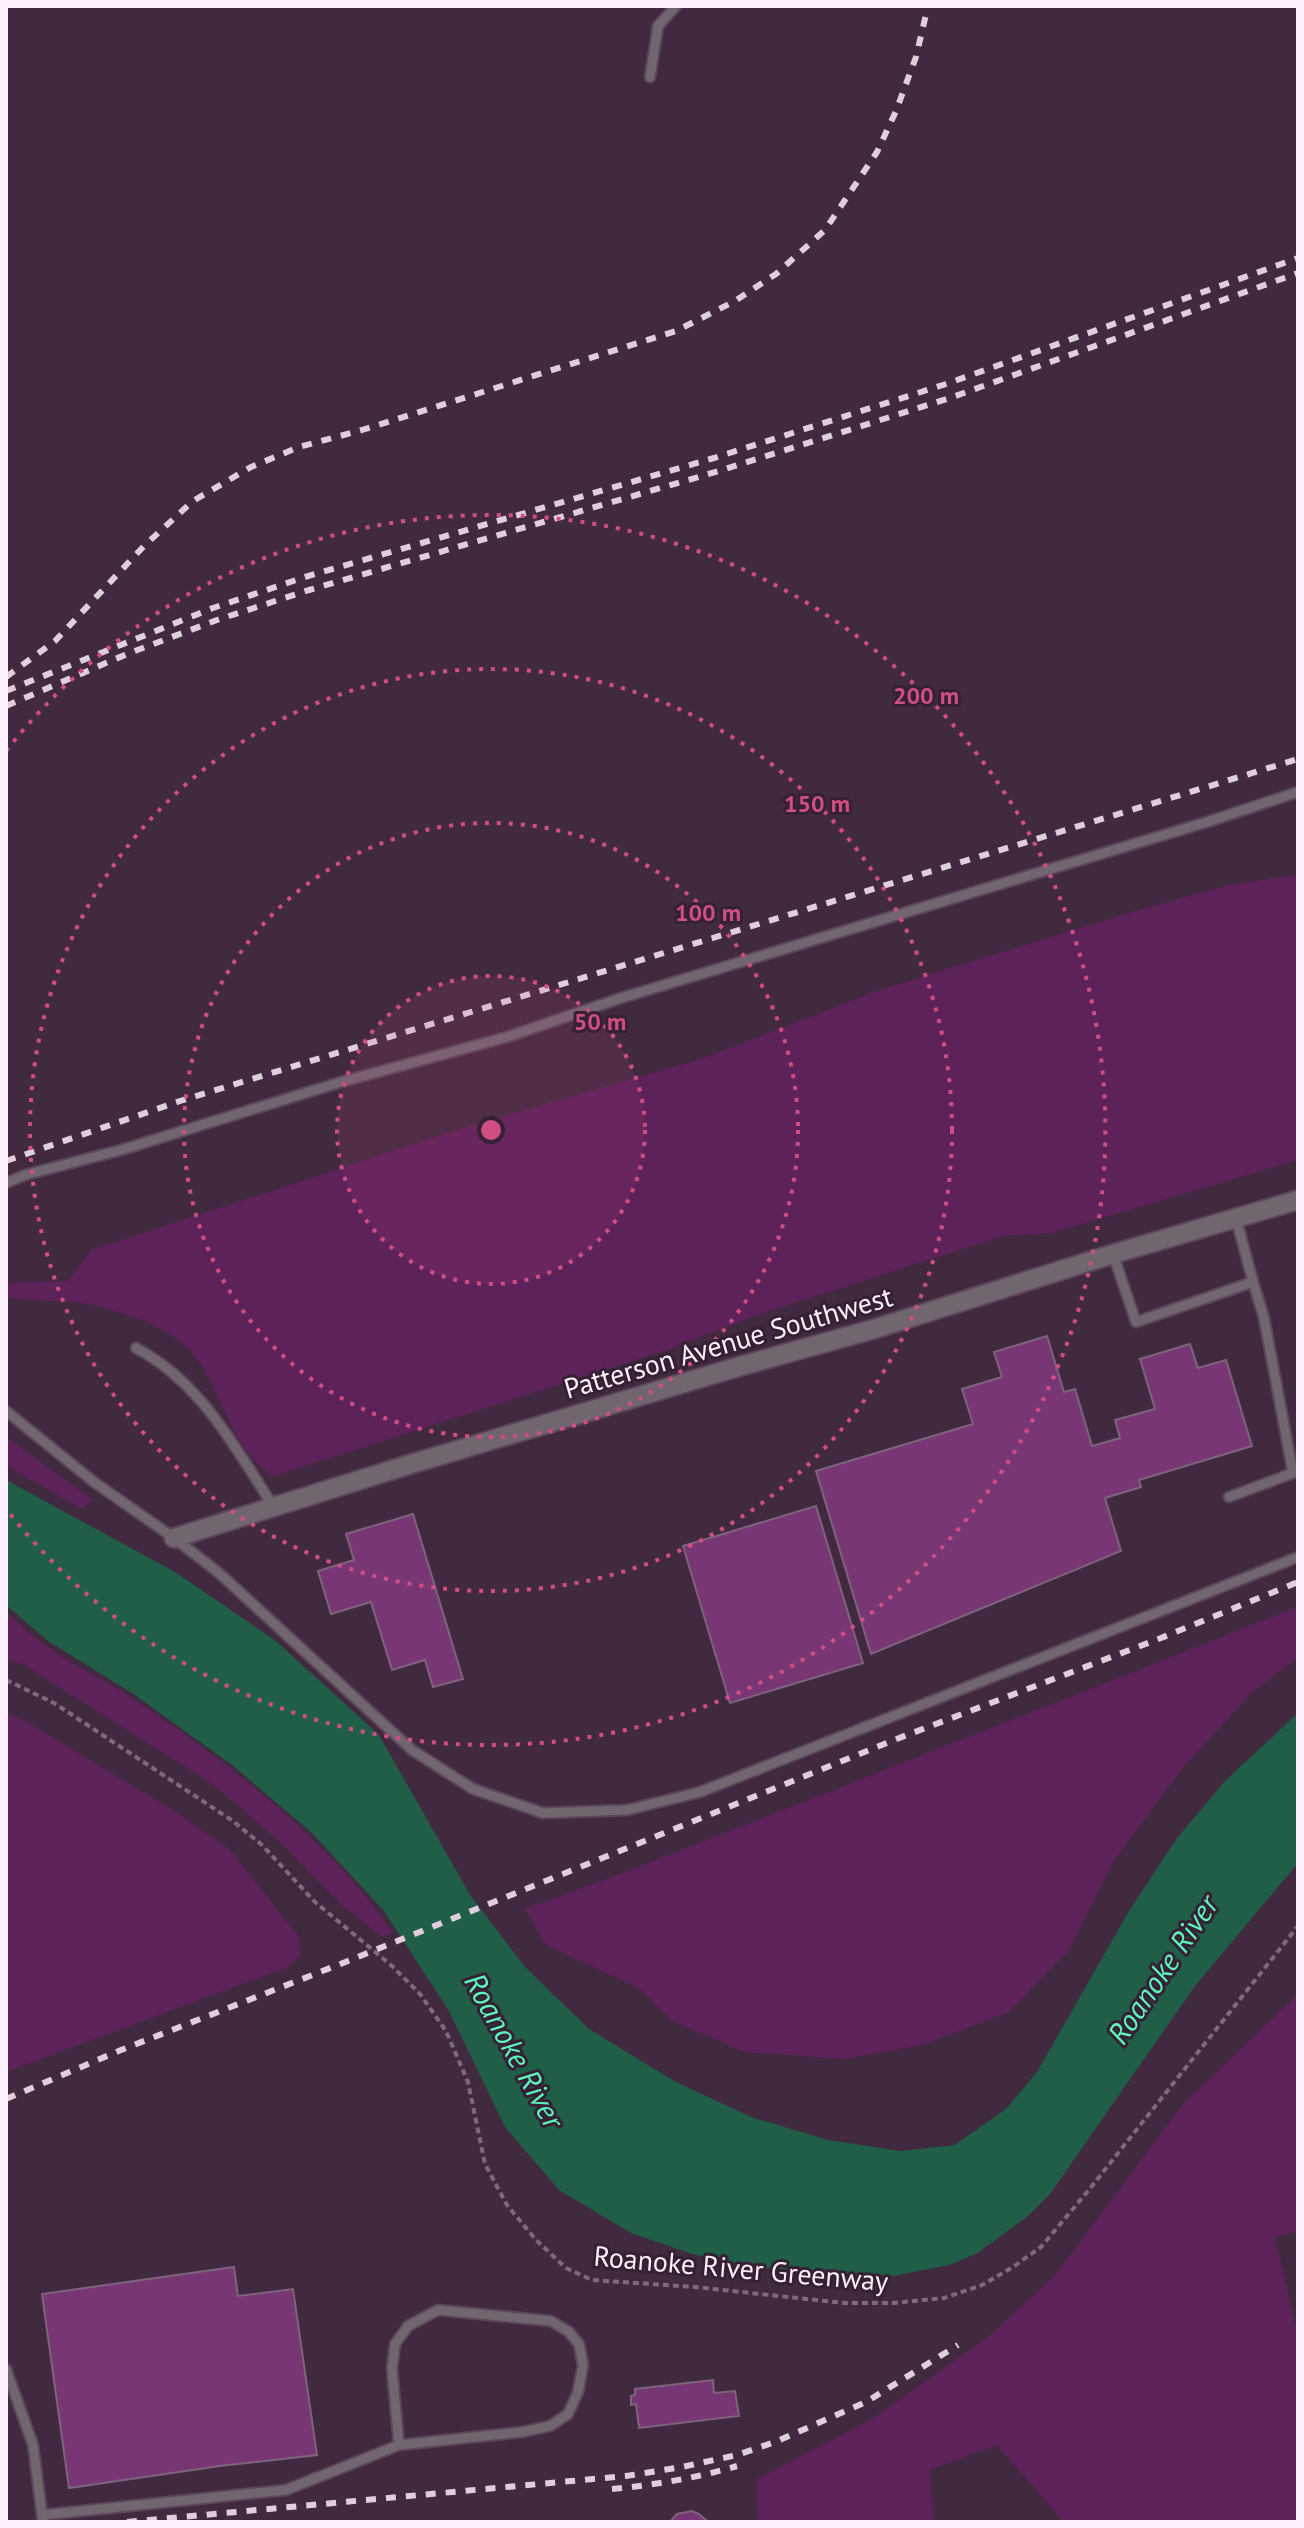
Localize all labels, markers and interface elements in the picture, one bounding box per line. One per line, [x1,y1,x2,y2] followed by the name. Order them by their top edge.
[893,680,959,711] text: 200 m
[784,788,850,819] text: 150 m
[675,897,741,928] text: 100 m
[574,1006,626,1037] text: 50 m
[477,1116,505,1144] centre of rings
[559,1277,897,1407] street label: Patterson Avenue Southwest
[1098,1885,1227,2051] water label: Roanoke River
[456,1966,575,2136] water label: Roanoke River
[592,2237,890,2299] street label: Roanoke River Greenway

